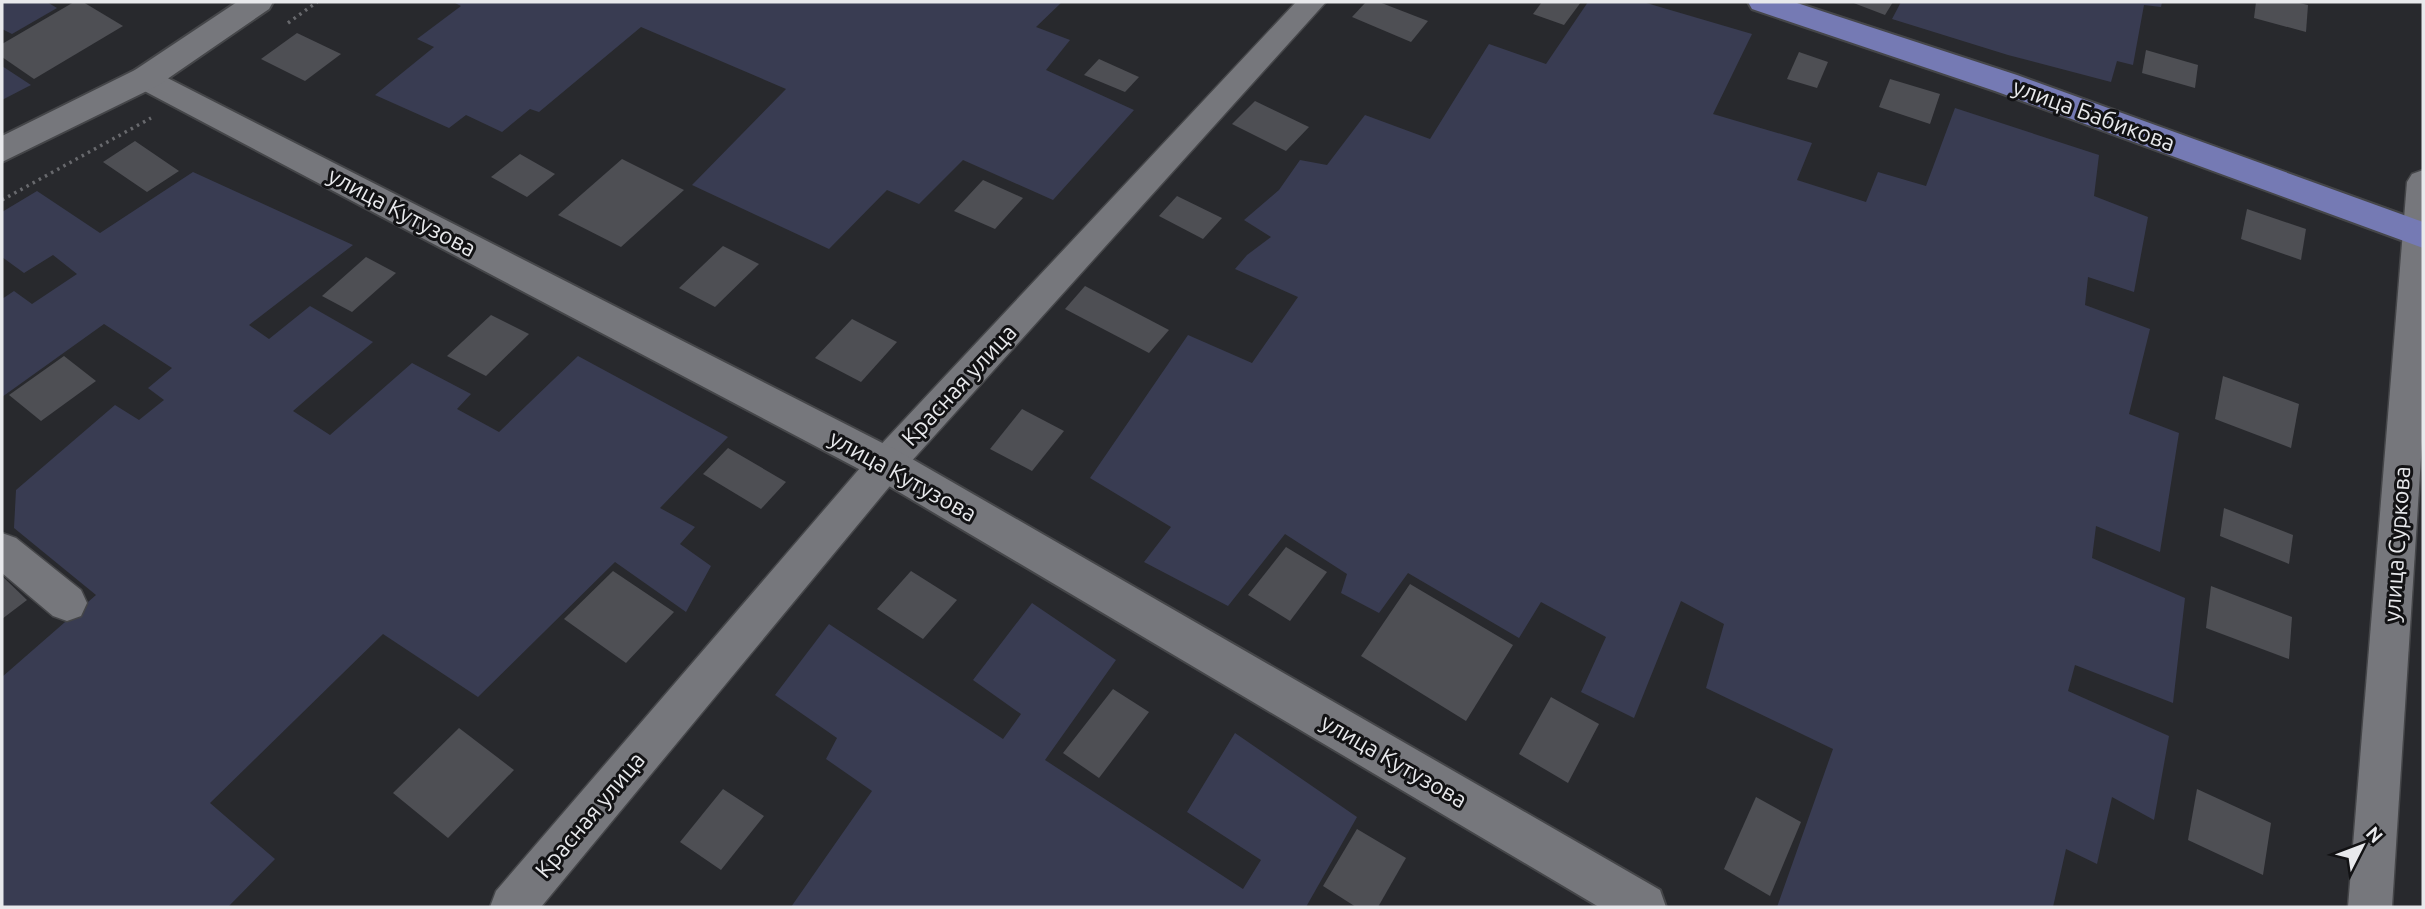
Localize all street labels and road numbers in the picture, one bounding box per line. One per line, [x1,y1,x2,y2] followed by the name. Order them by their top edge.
[2010,74,2179,155] street label: улица Бабикова
[324,162,480,261] street label: улица Кутузова
[896,319,1021,450] street label: Красная улица
[826,425,981,526] street label: улица Кутузова
[2379,465,2414,623] street label: улица Суркова
[1317,709,1471,812] street label: улица Кутузова
[530,747,649,882] street label: Красная улица

